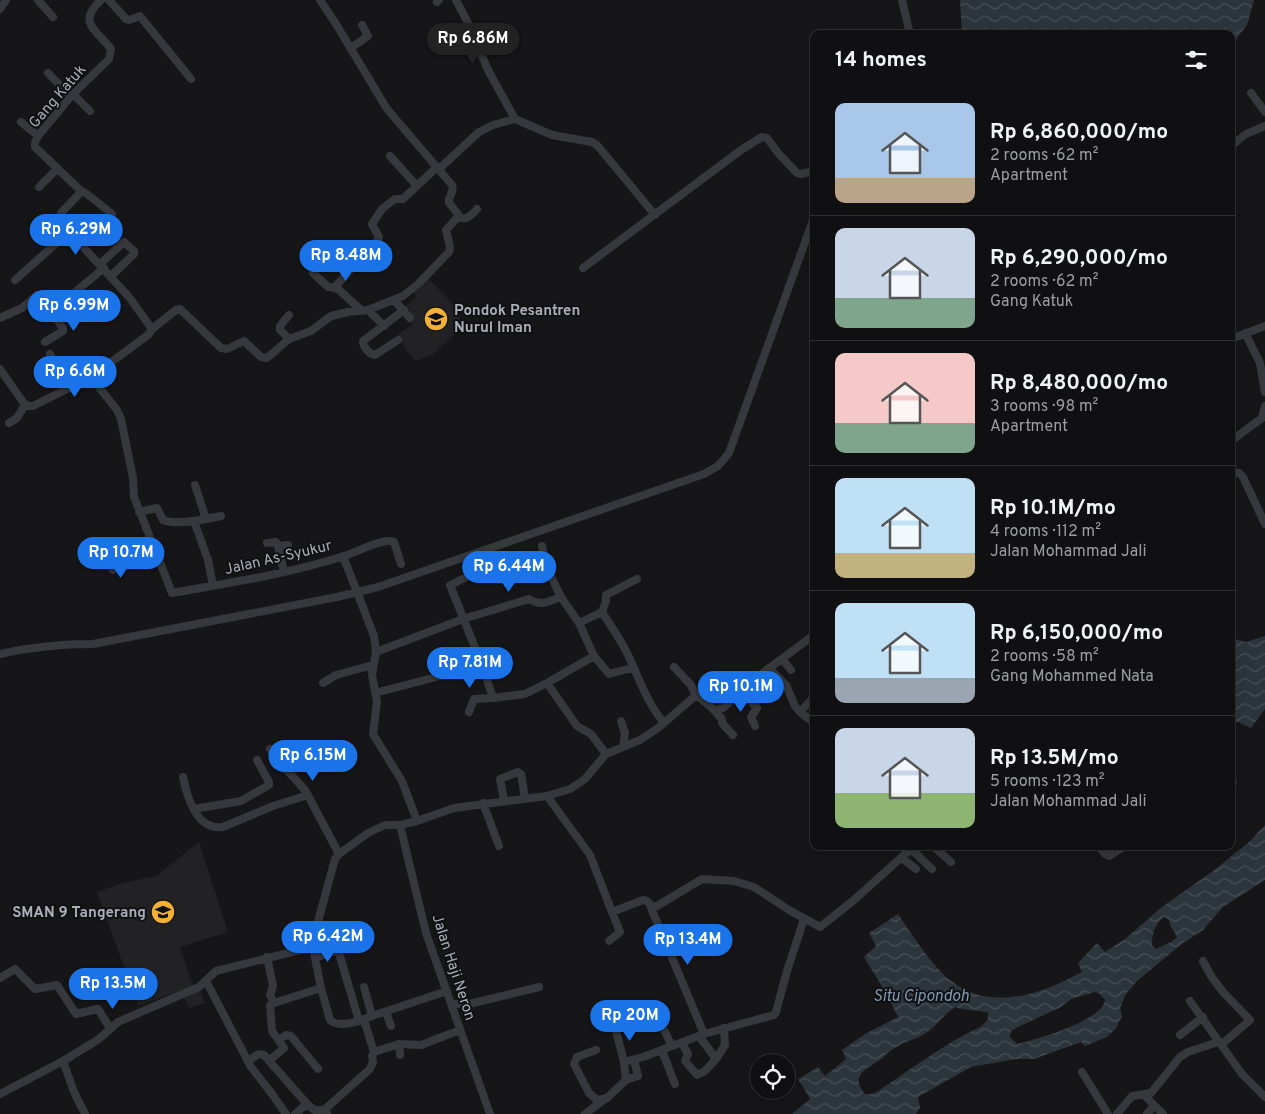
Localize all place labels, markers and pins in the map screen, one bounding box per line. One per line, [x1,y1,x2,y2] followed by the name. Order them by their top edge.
[421,22,525,65] pin: Rp 6.86M
[24,214,128,256] pin: Rp 6.29M
[294,240,398,282] pin: Rp 8.48M
[22,290,126,332] pin: Rp 6.99M
[454,302,580,338] place label: Pondok Pesantren Nurul Iman
[423,306,449,332] school or university icon: Pondok Pesantren Nurul Iman
[29,356,121,398] pin: Rp 6.6M
[69,536,173,579] pin: Rp 10.7M
[457,550,561,593] pin: Rp 6.44M
[418,646,522,689] pin: Rp 7.81M
[689,670,793,713] pin: Rp 10.1M
[261,740,365,782] pin: Rp 6.15M
[150,899,176,925] school or university icon: SMAN 9 Tangerang
[12,904,146,923] place label: SMAN 9 Tangerang
[276,920,380,963] pin: Rp 6.42M
[636,924,740,966] pin: Rp 13.4M
[61,968,165,1010] pin: Rp 13.5M
[589,1000,671,1042] pin: Rp 20M

